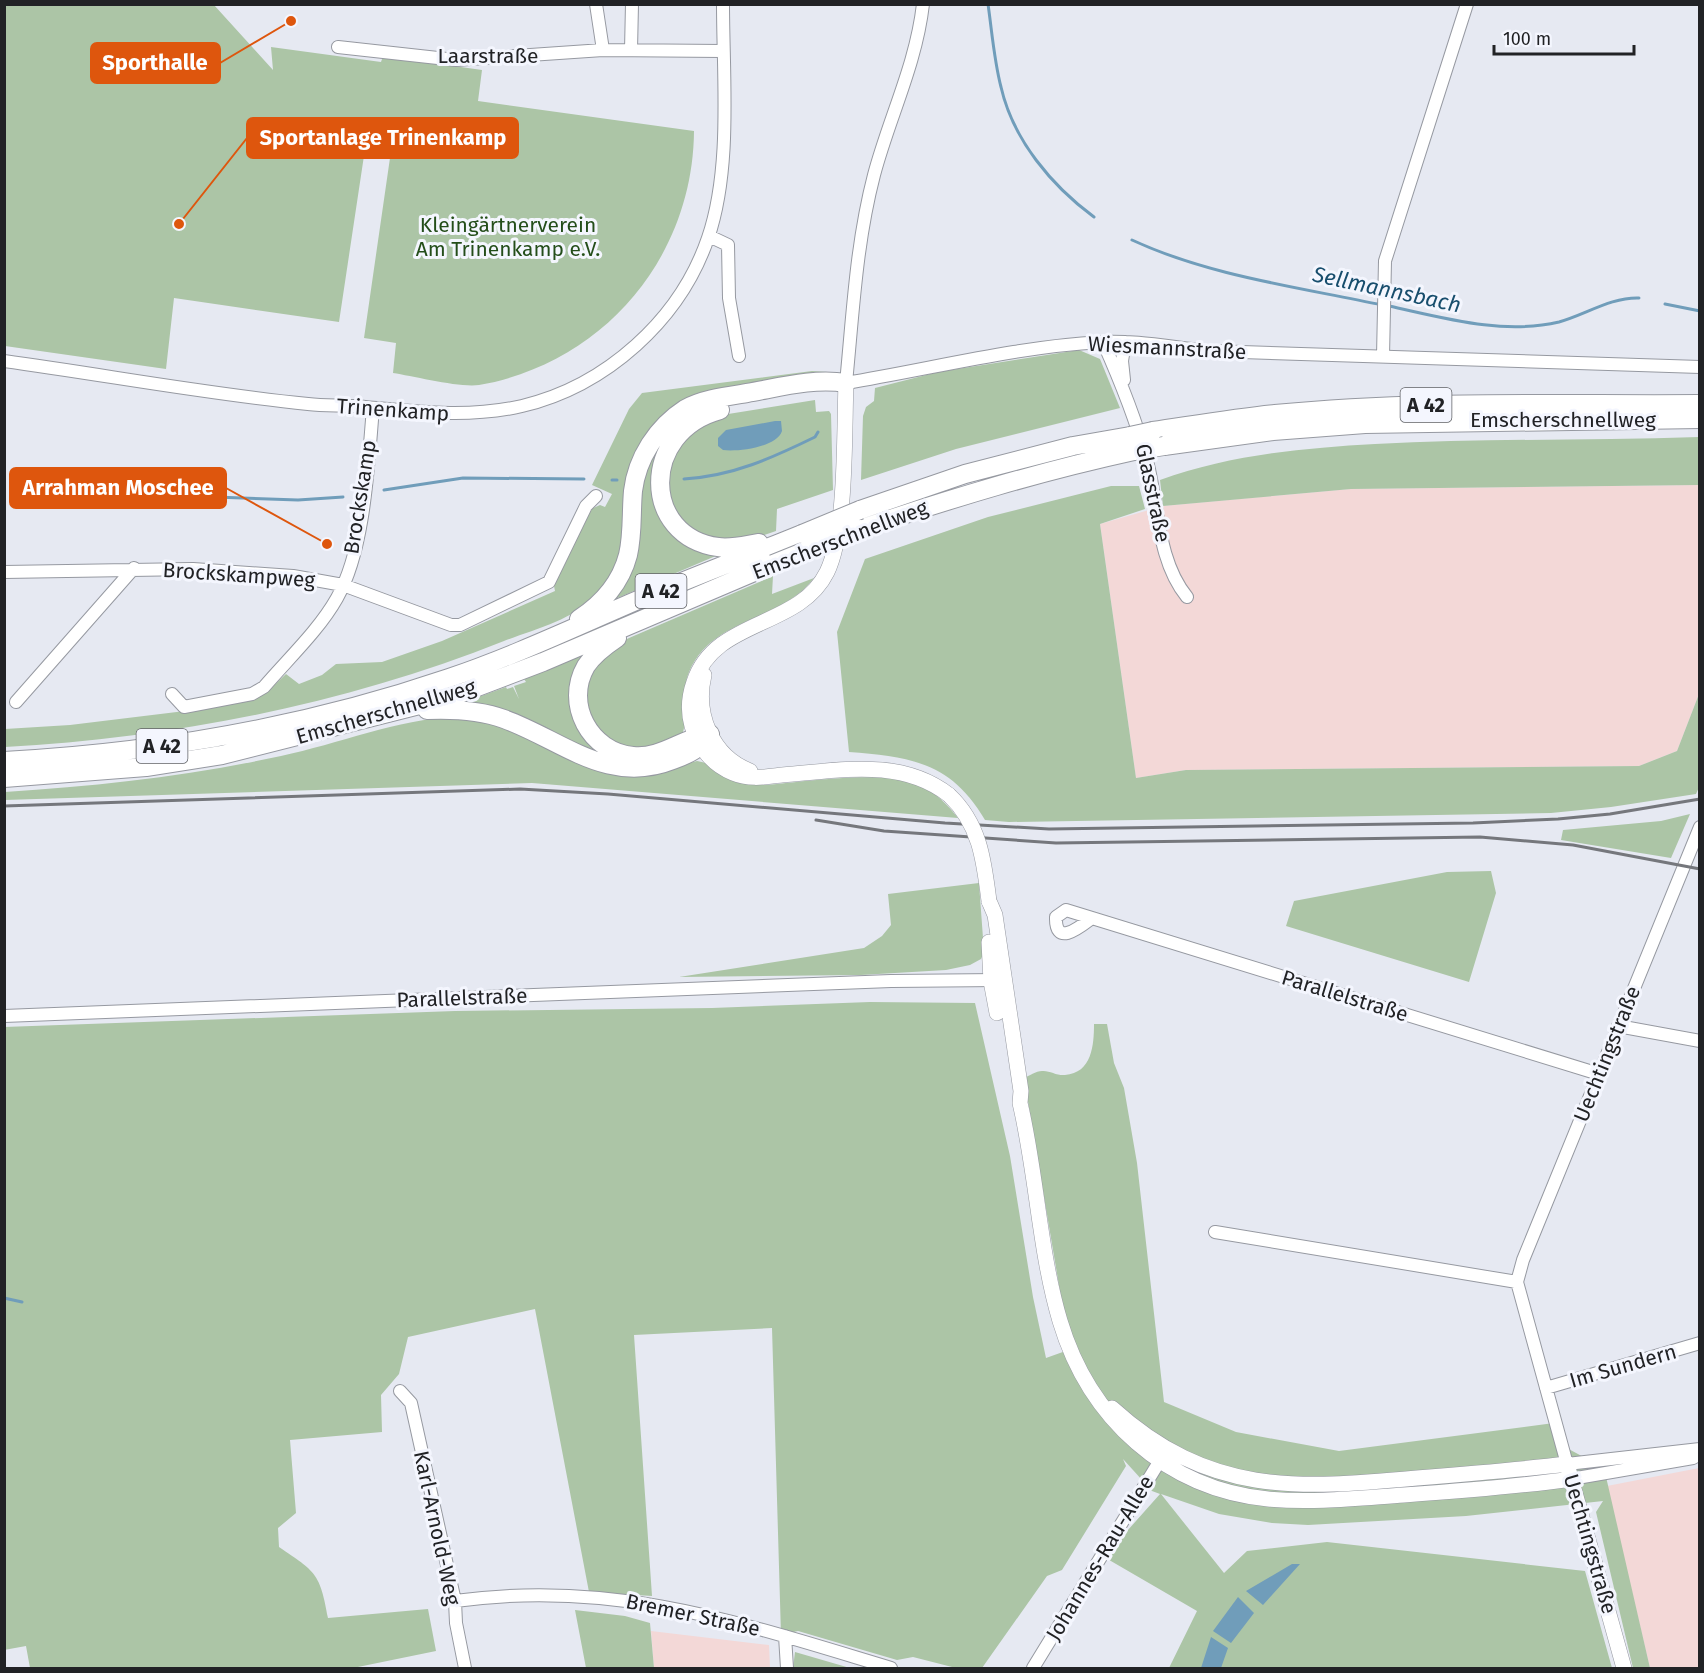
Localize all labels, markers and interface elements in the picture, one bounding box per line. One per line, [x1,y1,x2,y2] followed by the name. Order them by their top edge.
[1494,18,1634,56] scale bar
[1503,28,1551,50] text: 100 m
[91,43,220,83] callout: Sporthalle
[438,43,538,69] street label: Laarstraße
[102,49,208,76] text: Sporthalle
[247,118,518,158] callout: Sportanlage Trinenkamp
[260,124,507,151] text: Sportanlage Trinenkamp
[416,212,600,262] park label: Kleingärtnerverein Am Trinenkamp e.V.
[1309,260,1464,318] water label: Sellmannsbach
[1087,331,1247,365] street label: Wiesmannstraße
[1400,388,1452,422] road number: A 42
[336,393,450,427] street label: Trinenkamp
[1470,407,1656,433] street label: Emscherschnellweg
[338,438,382,556] street label: Brockskamp
[1130,441,1176,545] street label: Glasstraße
[10,468,226,508] callout: Arrahman Moschee
[21,474,214,501] text: Arrahman Moschee
[748,495,932,585] street label: Emscherschnellweg
[162,557,316,593] street label: Brockskampweg
[636,574,686,608] road number: A 42
[293,674,479,750] street label: Emscherschnellweg
[136,729,188,763] road number: A 42
[1279,964,1411,1028] street label: Parallelstraße
[1568,982,1646,1126] street label: Uechtingstraße
[396,983,528,1013] street label: Parallelstraße
[1566,1338,1680,1394] street label: Im Sundern
[408,1448,466,1608] street label: Karl-Arnold-Weg
[1040,1471,1160,1645] street label: Johannes-Rau-Allee
[1558,1471,1622,1617] street label: Uechtingstraße
[624,1588,762,1642] street label: Bremer Straße

